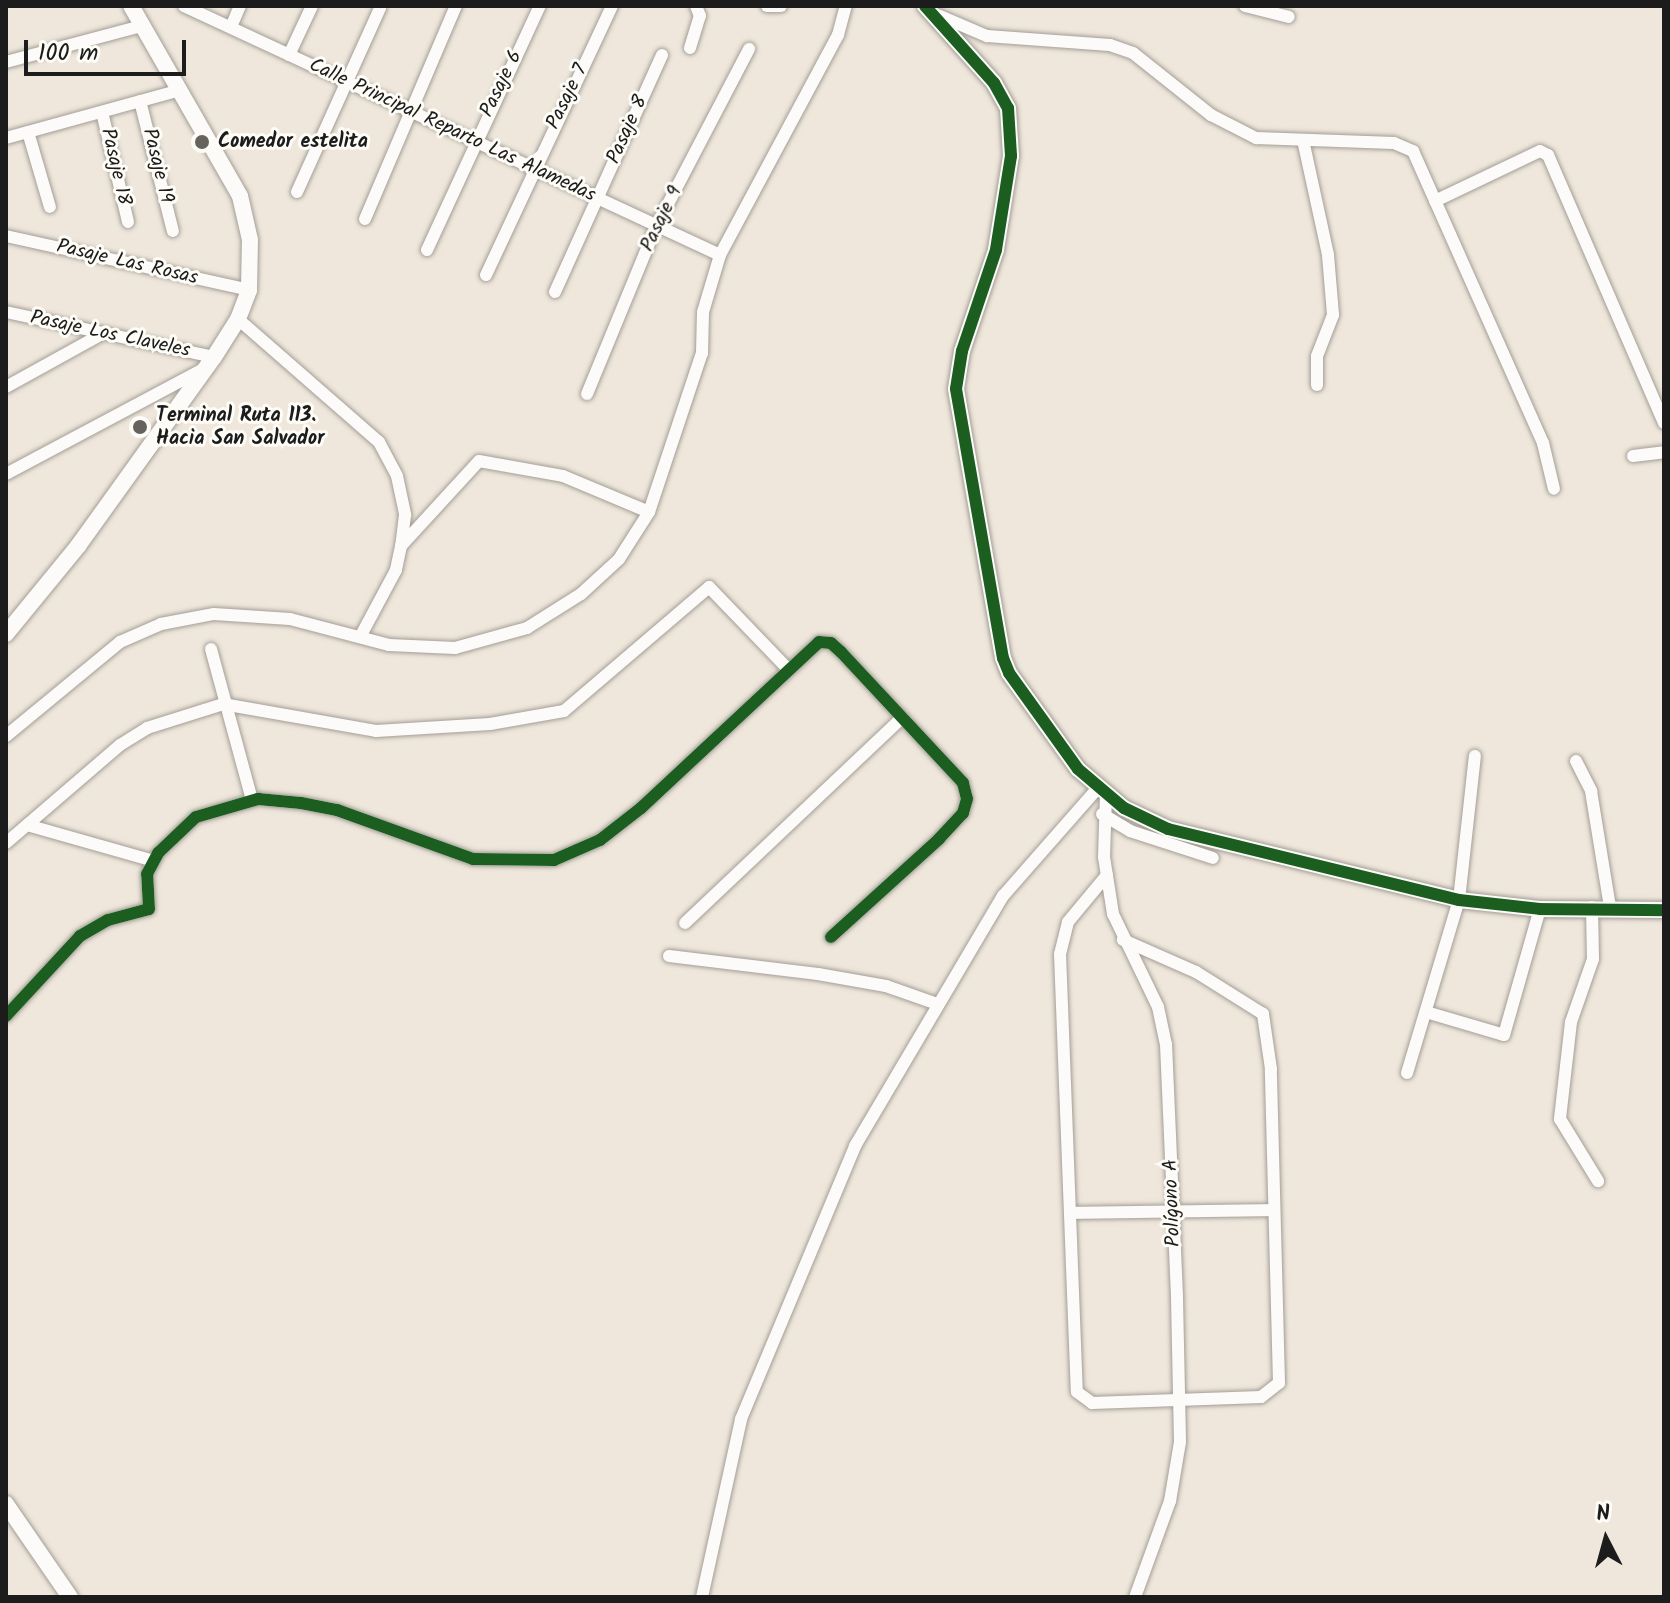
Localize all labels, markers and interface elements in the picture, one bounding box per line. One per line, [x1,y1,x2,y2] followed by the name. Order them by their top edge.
[28,24,190,74] scale bar
[38,34,98,73] text: 100 m
[476,47,528,121] street label: Pasaje 6
[305,54,599,208] street label: Calle Principal Reparto Las Alamedas
[542,61,594,133] street label: Pasaje 7
[602,92,654,168] street label: Pasaje 8
[94,126,136,208] street label: Pasaje 18
[136,126,178,206] street label: Pasaje 19
[218,130,368,154] place label: Comedor estelita
[193,133,211,151] marker: Comedor estelita
[636,182,688,256] street label: Pasaje 9
[54,235,200,291] street label: Pasaje Las Rosas
[28,306,192,364] street label: Pasaje Los Claveles
[156,404,324,451] place label: Terminal Ruta 113. Hacia San Salvador
[131,418,149,436] marker: Terminal Ruta 113. Hacia San Salvador
[1159,1159,1187,1247] street label: Polígono A
[1595,1497,1612,1533] text: N
[1566,1499,1646,1579] north arrow

